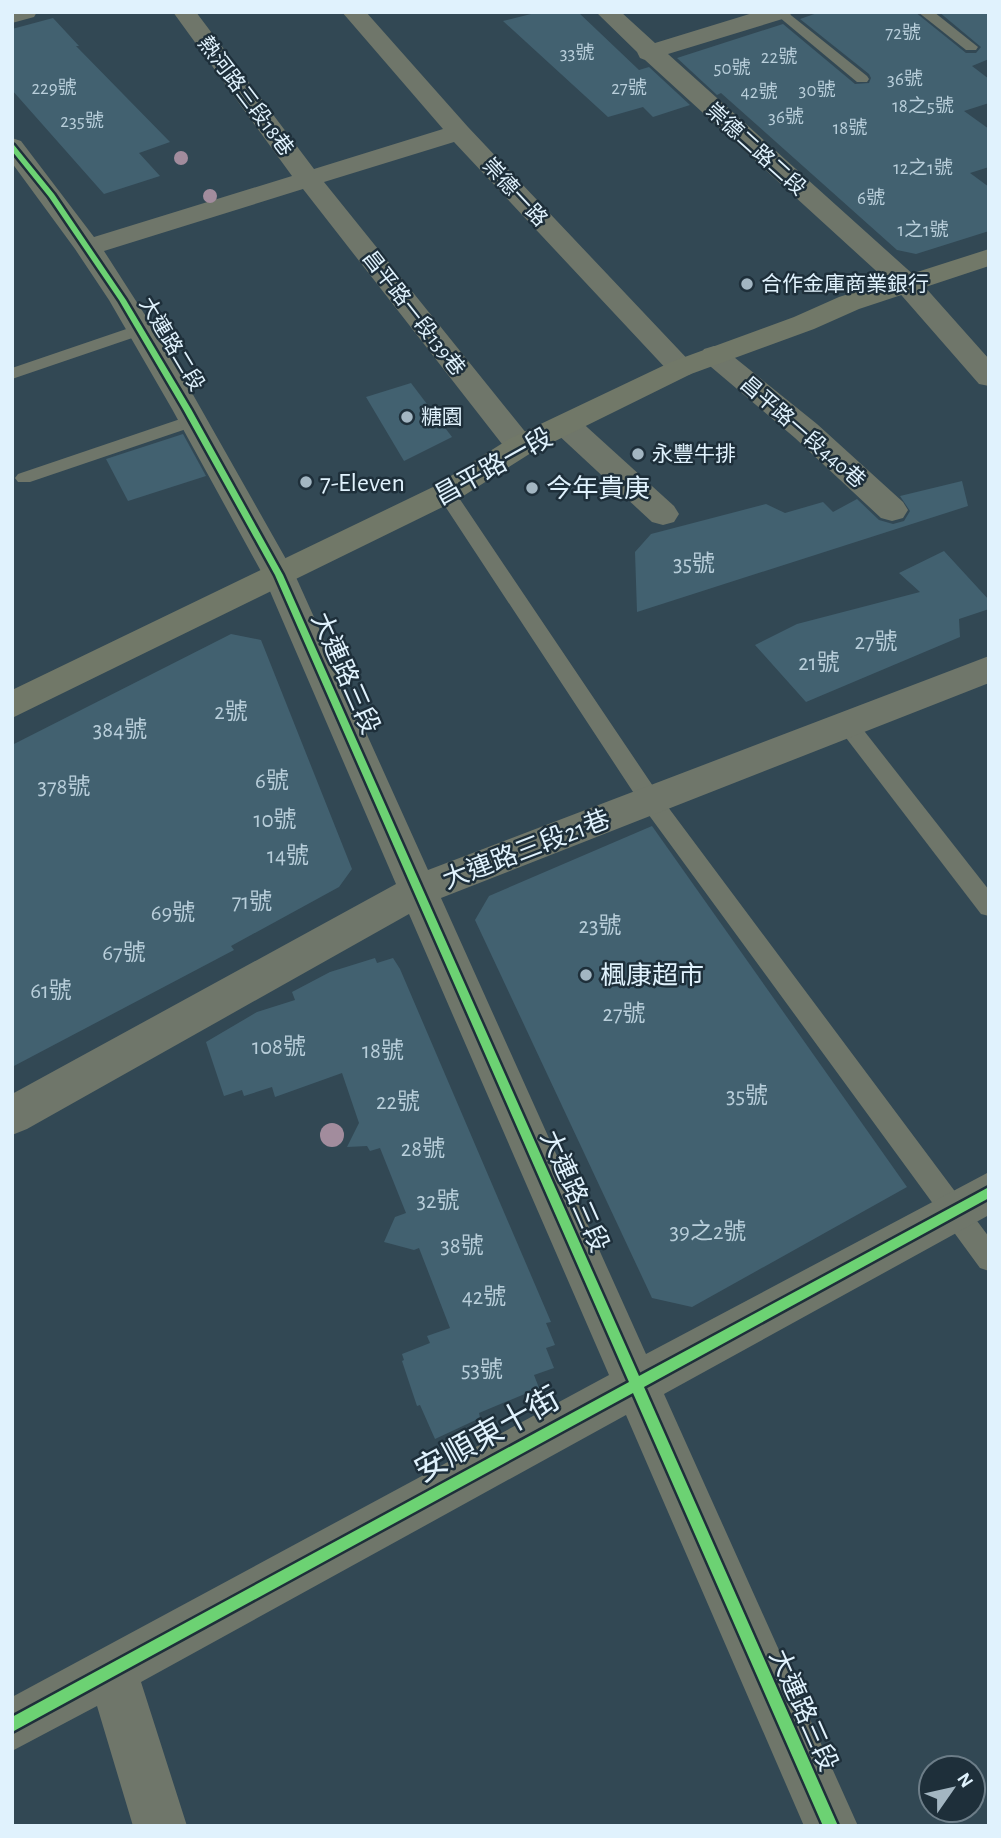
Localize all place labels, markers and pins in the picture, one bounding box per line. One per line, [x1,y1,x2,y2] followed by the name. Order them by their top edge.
[761,273,929,295] place label: 合作金庫商業銀行
[739,276,755,292] marker: 合作金庫商業銀行
[421,406,463,428] place label: 糖園
[399,409,415,425] marker: 糖園
[652,443,736,465] place label: 永豐牛排
[630,446,646,462] marker: 永豐牛排
[320,470,405,496] place label: 7-Eleven
[298,474,314,490] marker: 7-Eleven
[546,474,650,502] place label: 今年貴庚
[524,480,540,496] marker: 今年貴庚
[600,961,704,989] place label: 楓康超市
[578,967,594,983] marker: 楓康超市

